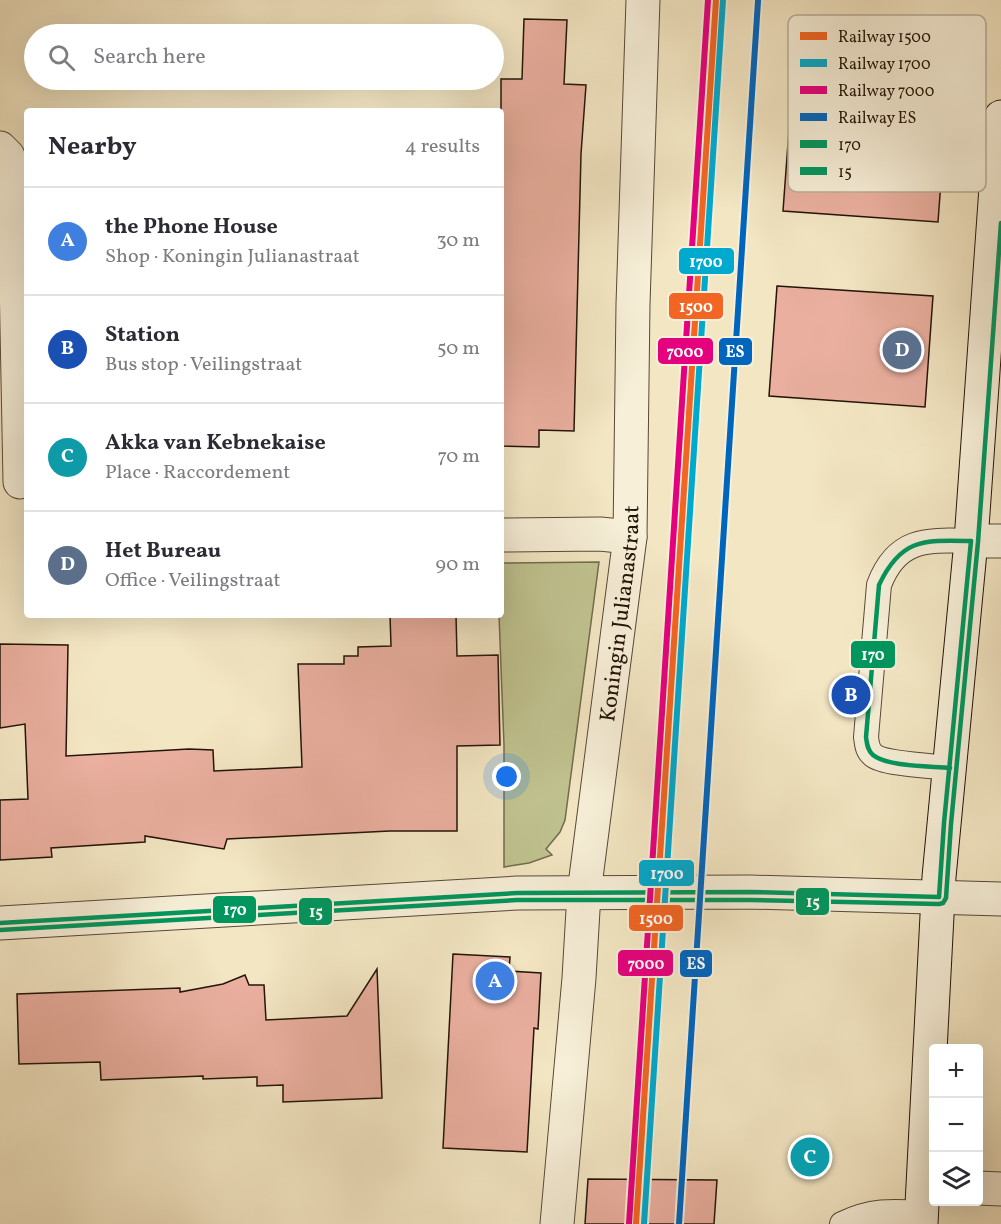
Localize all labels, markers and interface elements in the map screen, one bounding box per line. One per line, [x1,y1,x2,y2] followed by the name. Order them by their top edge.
[788,15,986,192] legend
[24,24,504,90] search box
[838,27,931,49] text: Railway 1500
[45,41,78,74] icon: search
[93,42,206,73] text: Search here
[838,54,931,76] text: Railway 1700
[838,81,934,103] text: Railway 7000
[838,108,916,130] text: Railway ES
[48,129,137,165] text: Nearby
[405,133,480,161] text: 4 results
[838,135,861,157] text: 170
[838,162,852,184] text: 15
[105,212,278,243] text: the Phone House
[60,227,75,255] text: A
[436,227,480,255] text: 30 m
[105,243,360,271] text: Shop · Koningin Julianastraat
[678,247,735,275] line badge: 1700
[689,252,723,274] text: 1700
[668,292,724,320] line badge: 1500
[679,297,713,319] text: 1500
[105,320,180,351] text: Station
[882,328,922,372] pin: D
[61,335,74,363] text: B
[437,335,480,363] text: 50 m
[657,337,714,365] line badge: 7000
[718,337,753,366] line badge: ES
[667,342,704,364] text: 7000
[726,342,745,364] text: ES
[105,351,302,379] text: Bus stop · Veilingstraat
[105,428,326,459] text: Akka van Kebnekaise
[61,443,74,471] text: C
[437,443,480,471] text: 70 m
[105,459,290,487] text: Place · Raccordement
[593,505,648,724] street label: Koningin Julianastraat
[105,536,221,567] text: Het Bureau
[60,551,75,579] text: D
[436,551,480,579] text: 90 m
[105,567,280,595] text: Office · Veilingstraat
[850,640,896,669] line badge: 170
[861,645,885,667] text: 170
[832,672,870,718] pin: B
[492,762,521,791] your location
[638,859,695,887] line badge: 1700
[650,864,684,886] text: 1700
[795,887,830,916] line badge: 15
[806,892,820,914] text: 15
[212,895,257,924] line badge: 170
[298,897,333,926] line badge: 15
[223,900,247,922] text: 170
[309,902,323,924] text: 15
[628,904,684,932] line badge: 1500
[639,909,673,931] text: 1500
[617,949,674,977] line badge: 7000
[679,949,713,978] line badge: ES
[628,954,665,976] text: 7000
[687,954,706,976] text: ES
[476,958,514,1004] pin: A
[929,1044,983,1206] map controls
[929,1044,983,1098] button: +
[929,1098,983,1152] button: −
[790,1134,830,1180] pin: C
[929,1152,983,1206] button: layers

